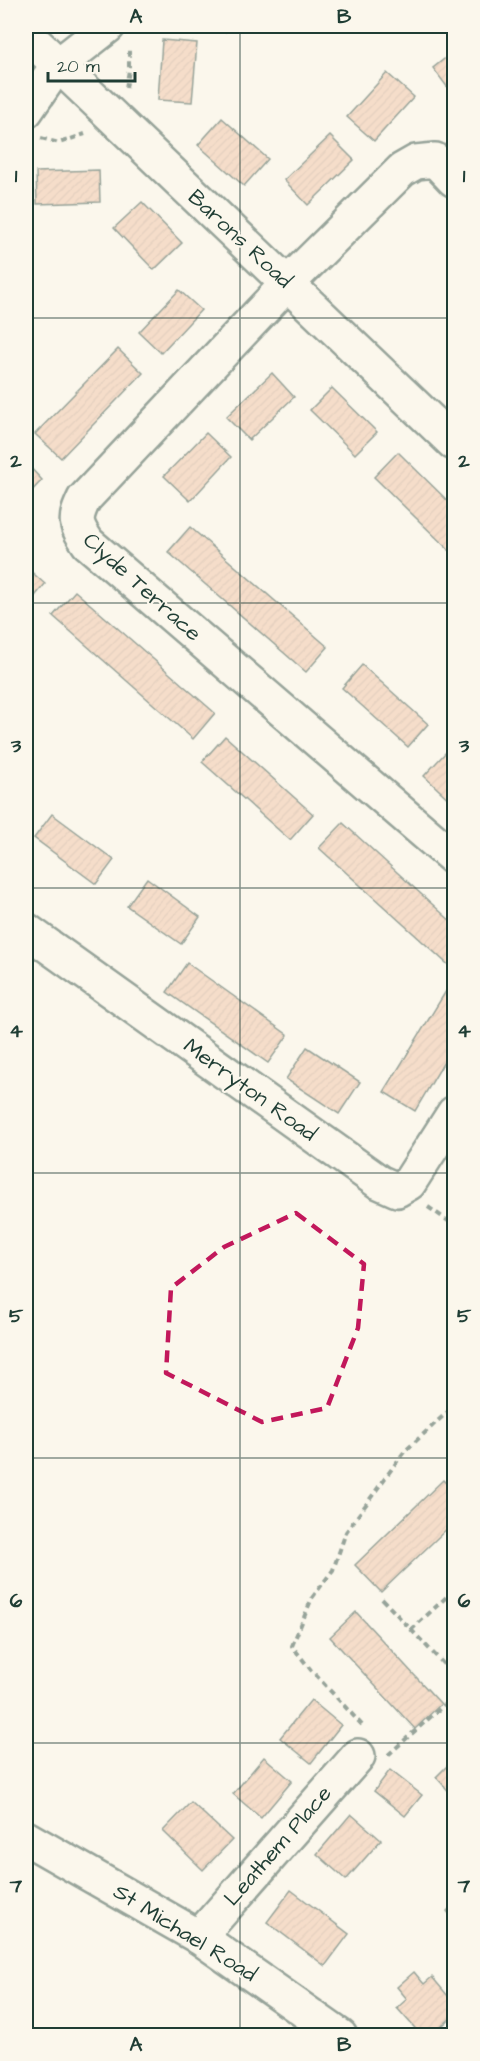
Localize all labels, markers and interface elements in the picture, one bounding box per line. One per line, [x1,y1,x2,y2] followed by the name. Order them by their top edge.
[130,3,143,31] text: A
[337,3,352,31] text: B
[48,45,135,83] scale bar
[57,54,100,79] text: 20 m
[15,162,18,190] text: 1
[463,162,466,190] text: 1
[181,182,299,296] street label: Barons Road
[9,447,22,475] text: 2
[457,447,470,475] text: 2
[75,525,208,650] street label: Clyde Terrace
[10,732,22,760] text: 3
[458,732,470,760] text: 3
[9,1017,23,1045] text: 4
[457,1017,471,1045] text: 4
[176,1031,323,1150] street label: Merryton Road
[9,1302,24,1330] text: 5
[457,1302,472,1330] text: 5
[10,1587,23,1615] text: 6
[458,1587,471,1615] text: 6
[217,1779,339,1913] street label: Leathem Place
[9,1872,23,1900] text: 7
[457,1872,471,1900] text: 7
[107,1876,263,1990] street label: St Michael Road
[130,2031,143,2059] text: A
[337,2031,352,2059] text: B

